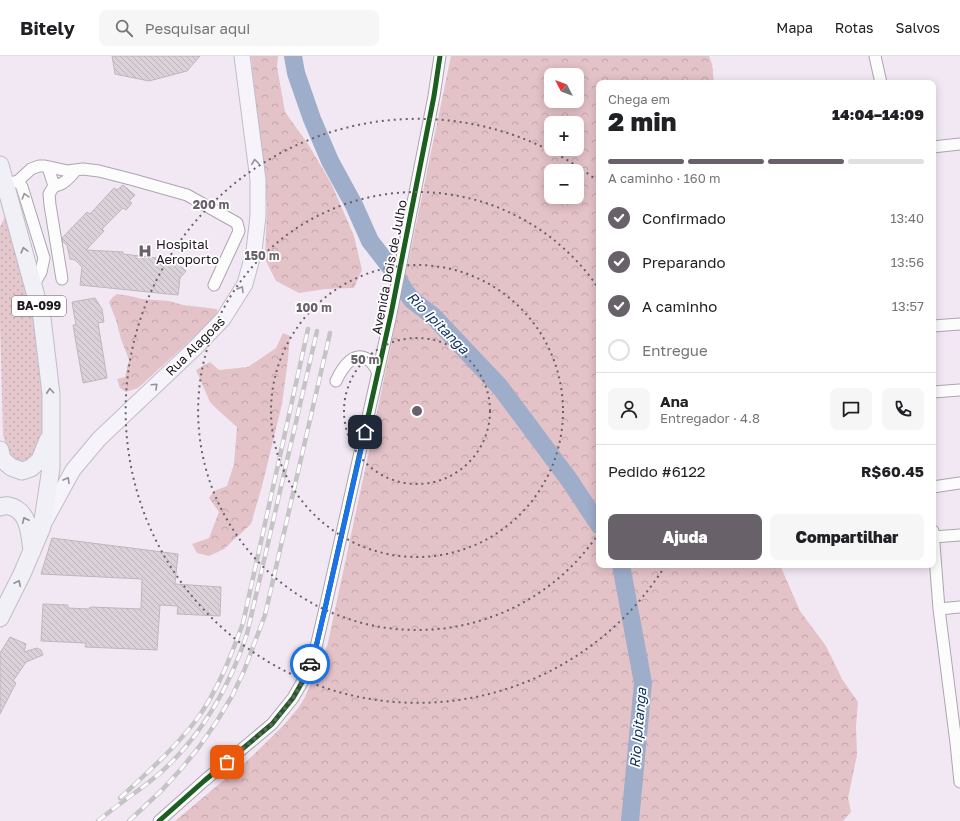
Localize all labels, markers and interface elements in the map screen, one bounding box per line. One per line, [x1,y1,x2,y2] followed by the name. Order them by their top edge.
[99,10,379,46] search box
[20,16,75,39] text: Bitely
[113,17,135,39] icon: search
[145,19,250,37] text: Pesquisar aqui
[776,19,813,36] text: Mapa
[835,19,874,36] text: Rotas
[896,19,940,36] text: Salvos
[544,68,584,108] north arrow
[544,68,584,204] map controls
[608,91,670,107] text: Chega em
[832,105,924,123] text: 14:04–14:09
[608,106,676,137] text: 2 min
[544,116,584,156] button: +
[251,159,260,165] one-way arrow
[544,164,584,204] button: −
[608,170,721,186] text: A caminho · 160 m
[21,193,30,200] one-way arrow
[193,197,229,212] text: 200 m
[368,198,410,336] street label: Avenida Dois de Julho
[608,207,630,229] icon: check
[642,209,726,227] text: Confirmado
[890,210,924,226] text: 13:40
[156,236,219,267] place label: Hospital Aeroporto
[137,243,153,259] hospital icon: Hospital Aeroporto
[20,247,29,254] one-way arrow
[245,248,279,263] text: 150 m
[608,251,630,273] icon: check
[642,253,726,271] text: Preparando
[891,254,924,270] text: 13:56
[237,286,244,293] one-way arrow
[404,288,474,358] water label: Rio Ipitanga
[608,295,630,317] icon: check
[12,296,66,316] road number: BA-099
[642,297,717,315] text: A caminho
[892,298,924,314] text: 13:57
[296,300,332,315] text: 100 m
[162,313,228,379] street label: Rua Alagoas
[642,341,708,359] text: Entregue
[351,352,379,367] text: 50 m
[150,383,158,390] one-way arrow
[46,388,55,394] one-way arrow
[608,388,650,430] button: person
[830,388,872,430] button: chat
[882,388,924,430] button: phone
[660,392,688,410] text: Ana
[410,404,424,418] centre of rings
[660,410,760,426] text: Entregador · 4.8
[348,415,382,449] pin
[354,421,376,443] icon: home
[608,462,706,480] text: Pedido #6122
[861,462,924,480] text: R$60.45
[63,477,70,485] one-way arrow
[608,514,762,560] button: Ajuda
[770,514,924,560] button: Compartilhar
[22,517,30,524] one-way arrow
[13,580,21,587] one-way arrow
[290,644,330,684] courier
[299,653,321,675] icon: car
[626,686,650,769] water label: Rio Ipitanga
[210,745,244,779] pin
[216,751,238,773] icon: bag

